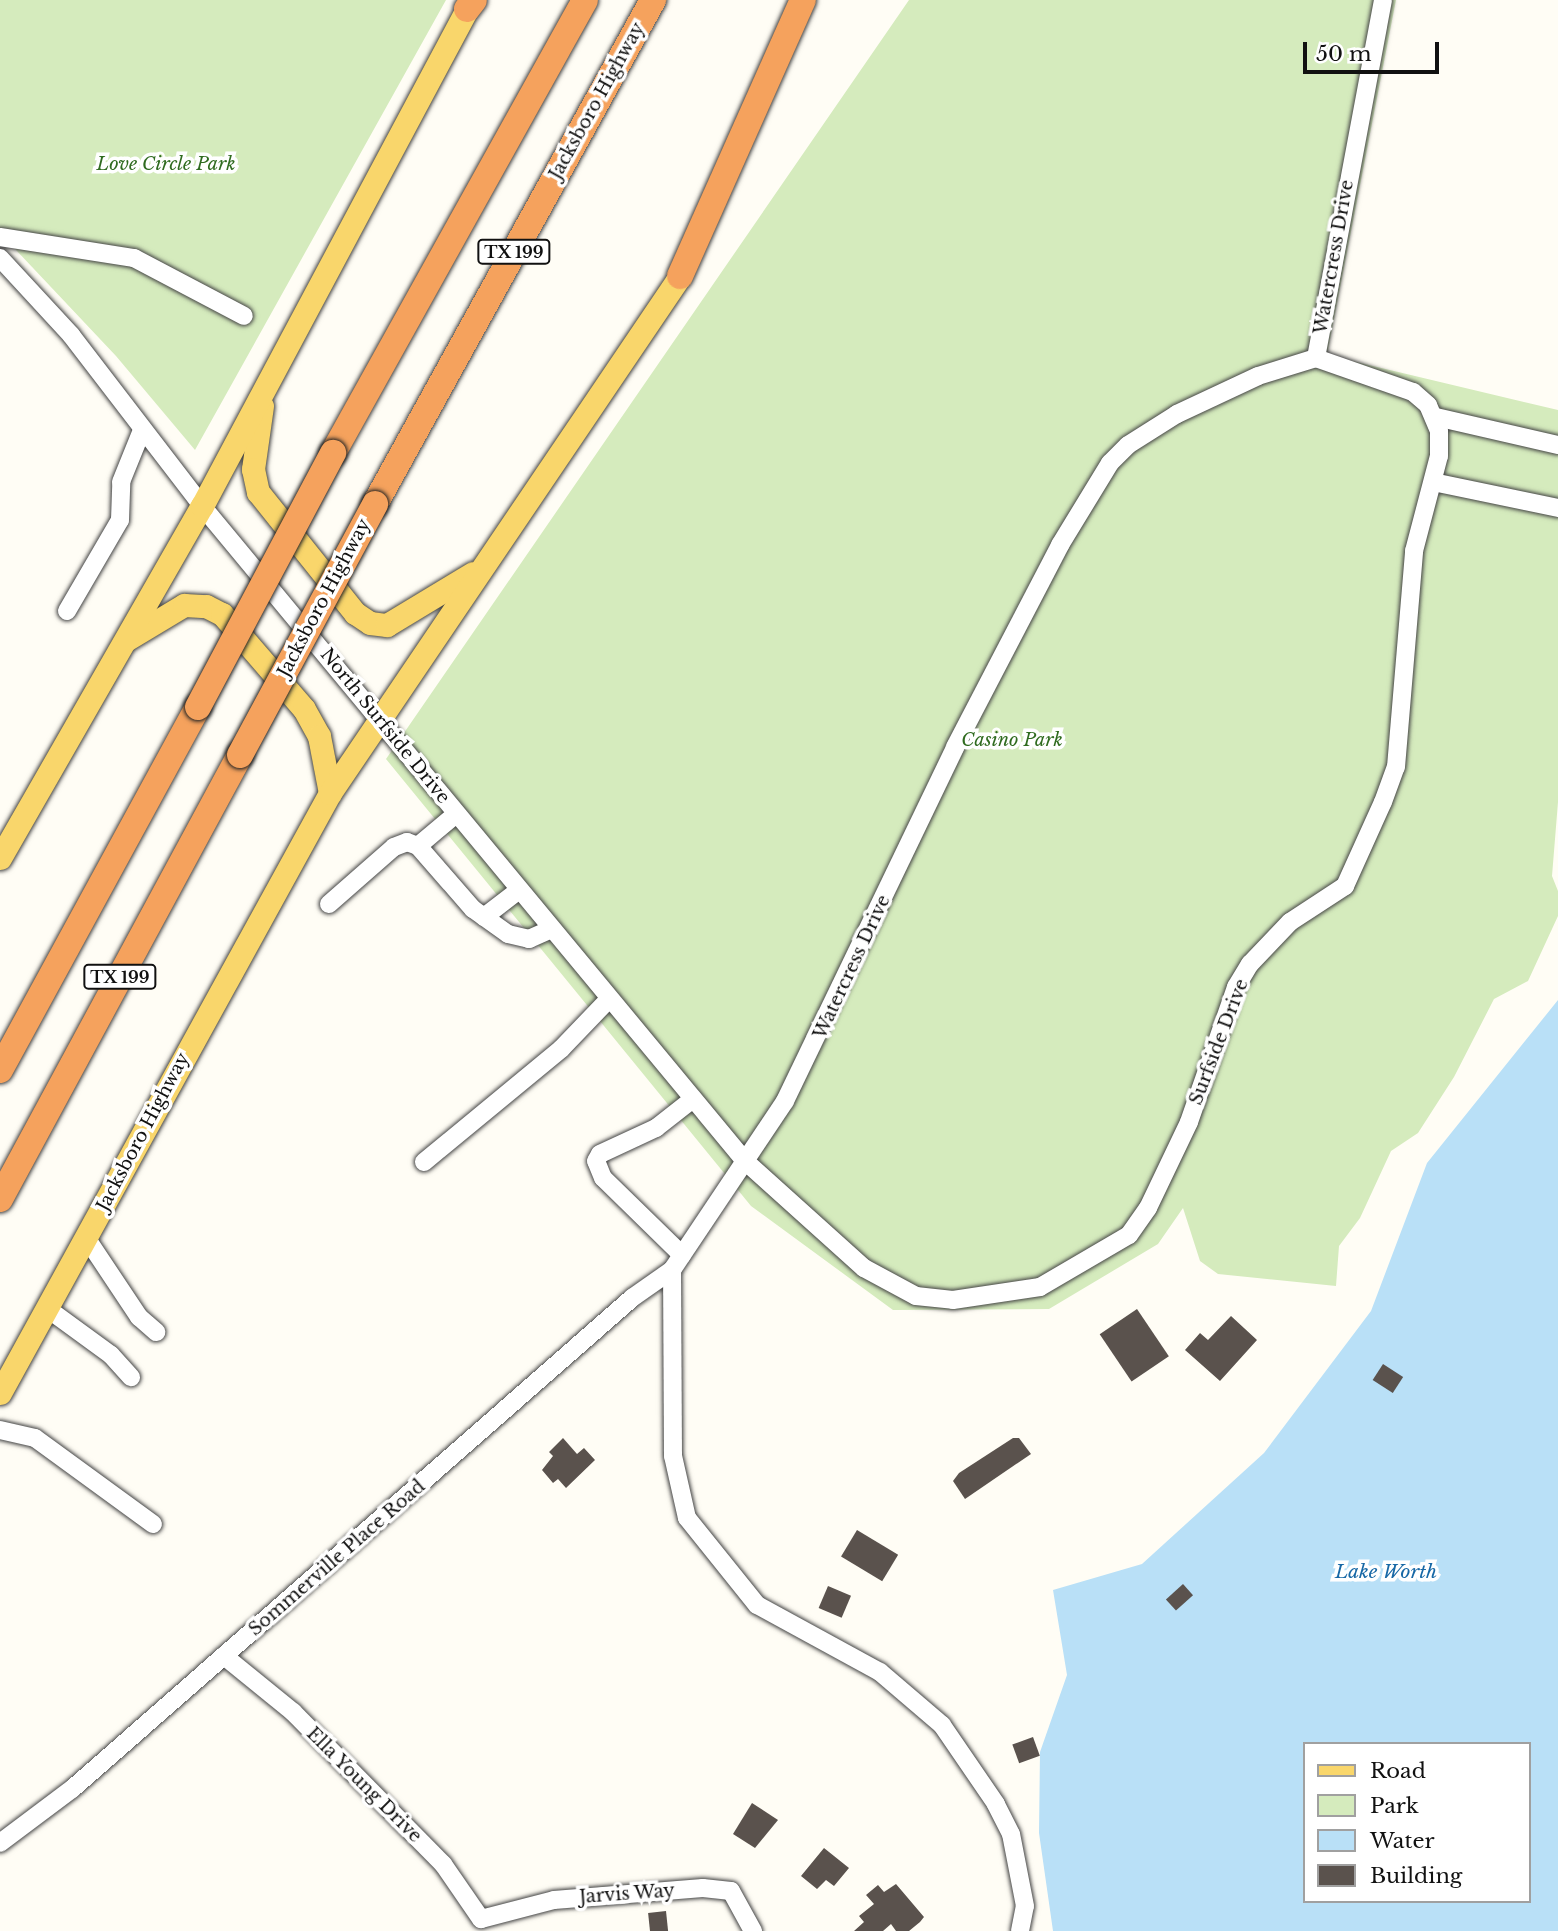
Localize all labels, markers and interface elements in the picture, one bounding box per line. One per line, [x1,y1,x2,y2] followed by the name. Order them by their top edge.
[545,19,649,183] street label: Jacksboro Highway
[1306,28,1442,72] scale bar
[1316,41,1371,67] text: 50 m
[97,153,235,175] park label: Love Circle Park
[1310,178,1358,336] street label: Watercress Drive
[476,240,552,264] road number: TX 199
[273,515,375,681] street label: Jacksboro Highway
[316,644,454,808] street label: North Surfside Drive
[961,729,1063,751] park label: Casino Park
[809,892,895,1042] street label: Watercress Drive
[82,965,158,990] road number: TX 199
[1185,976,1253,1108] street label: Surfside Drive
[92,1049,194,1215] street label: Jacksboro Highway
[244,1476,430,1640] street label: Sommerville Place Road
[1335,1561,1437,1583] water label: Lake Worth
[302,1723,426,1847] street label: Ella Young Drive
[1302,1742,1530,1903] legend
[1370,1758,1426,1784] text: Road
[1370,1793,1419,1819] text: Park
[1370,1828,1434,1854] text: Water
[1370,1863,1462,1889] text: Building
[578,1880,676,1908] street label: Jarvis Way

